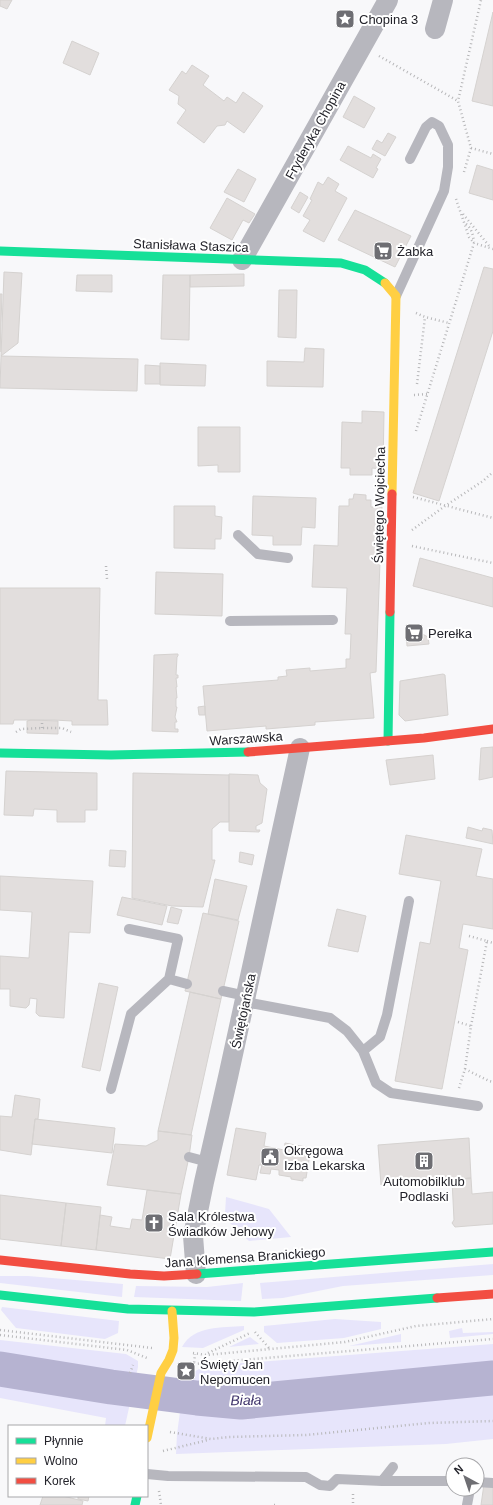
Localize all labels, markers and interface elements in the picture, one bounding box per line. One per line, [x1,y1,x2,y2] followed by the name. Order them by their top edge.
[334,8,356,30] place icon: Chopina 3
[359,12,418,27] place label: Chopina 3
[282,78,349,182] street label: Fryderyka Chopina
[133,236,250,255] street label: Stanisława Staszica
[372,240,394,262] supermarket icon: Żabka
[397,244,434,259] place label: Żabka
[371,446,388,564] street label: Świętego Wojciecha
[403,622,425,644] supermarket icon: Perełka
[428,626,473,641] place label: Perełka
[209,728,284,749] street label: Warszawska
[228,971,259,1050] street label: Świętojańska
[284,1143,366,1173] place label: Okręgowa Izba Lekarska
[259,1146,281,1168] public building icon: Okręgowa Izba Lekarska
[413,1150,435,1172] building icon: Automobilklub Podlaski
[383,1174,465,1204] place label: Automobilklub Podlaski
[168,1209,275,1239] place label: Sala Królestwa Świadków Jehowy
[143,1212,165,1234] church icon: Sala Królestwa Świadków Jehowy
[164,1244,326,1271] street label: Jana Klemensa Branickiego
[200,1357,270,1387] place label: Święty Jan Nepomucen
[175,1360,197,1382] place icon: Święty Jan Nepomucen
[230,1392,262,1408] water label: Biała
[8,1425,148,1497] legend
[44,1434,84,1448] text: Płynnie
[44,1454,78,1468] text: Wolno
[445,1457,485,1497] north arrow
[452,1462,466,1476] text: N
[44,1474,76,1488] text: Korek

